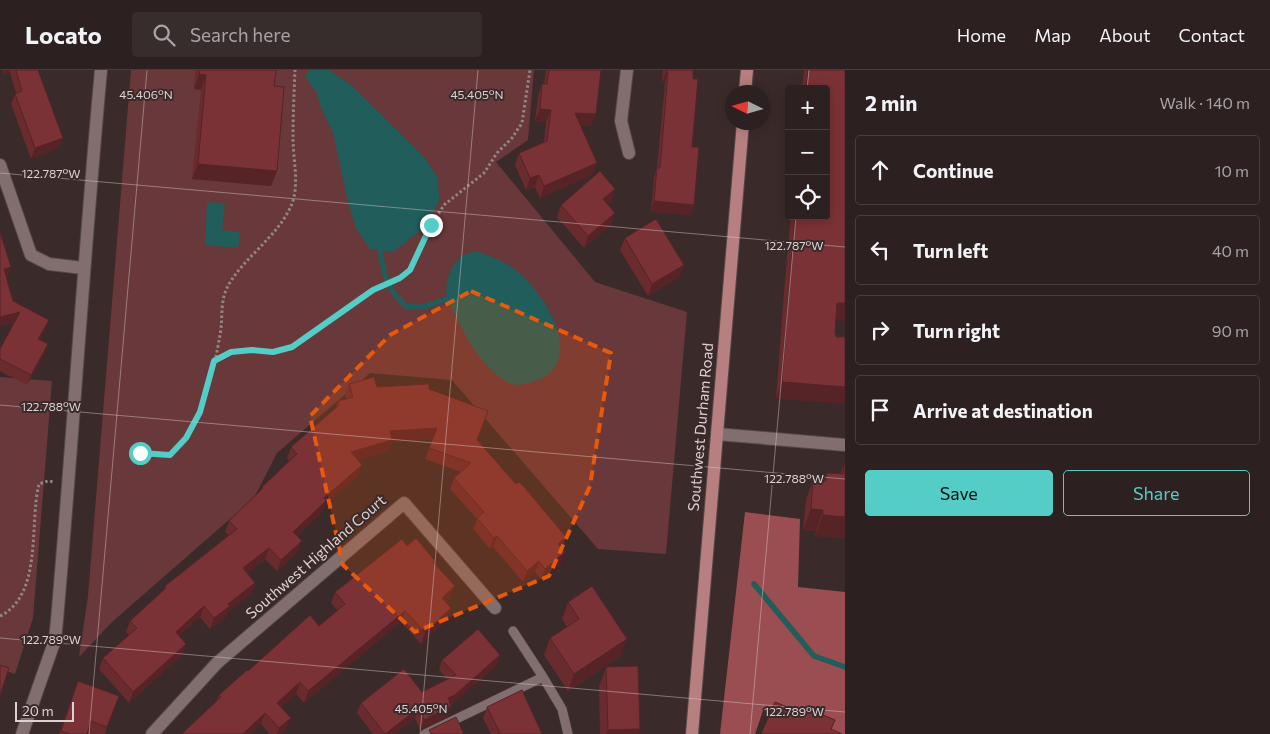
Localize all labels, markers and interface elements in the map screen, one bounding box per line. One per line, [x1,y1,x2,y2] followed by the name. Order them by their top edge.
[132,12,482,57] search box
[25,20,102,49] text: Locato
[150,21,178,49] icon: search
[190,23,290,46] text: Search here
[957,24,1006,46] text: Home
[1034,24,1071,46] text: Map
[1099,24,1151,46] text: About
[1179,24,1245,46] text: Contact
[725,85,770,130] north arrow
[785,85,830,220] map controls
[785,85,830,130] button: +
[119,87,173,101] text: 45.406°N
[450,87,504,101] text: 45.405°N
[865,90,917,115] text: 2 min
[1160,93,1250,112] text: Walk · 140 m
[785,130,830,175] button: −
[866,156,894,184] icon: ahead
[913,159,993,182] text: Continue
[1215,161,1249,180] text: 10 m
[21,166,81,180] text: 122.787°W
[785,175,830,220] button: locate
[420,214,443,237] route end
[866,236,894,264] icon: left
[764,238,824,252] text: 122.787°W
[913,239,988,262] text: Turn left
[1212,241,1249,260] text: 40 m
[866,316,894,344] icon: right
[913,319,1000,342] text: Turn right
[1212,321,1249,340] text: 90 m
[684,342,716,512] street label: Southwest Durham Road
[866,396,894,424] icon: arrive
[21,399,81,413] text: 122.788°W
[913,399,1093,422] text: Arrive at destination
[129,442,152,465] route start
[865,470,1053,516] button: Save
[1063,470,1250,516] button: Share
[764,471,824,485] text: 122.788°W
[242,491,389,622] street label: Southwest Highland Court
[21,632,81,646] text: 122.789°W
[15,699,74,722] scale bar
[394,701,448,715] text: 45.405°N
[22,702,54,719] text: 20 m
[764,704,824,718] text: 122.789°W

